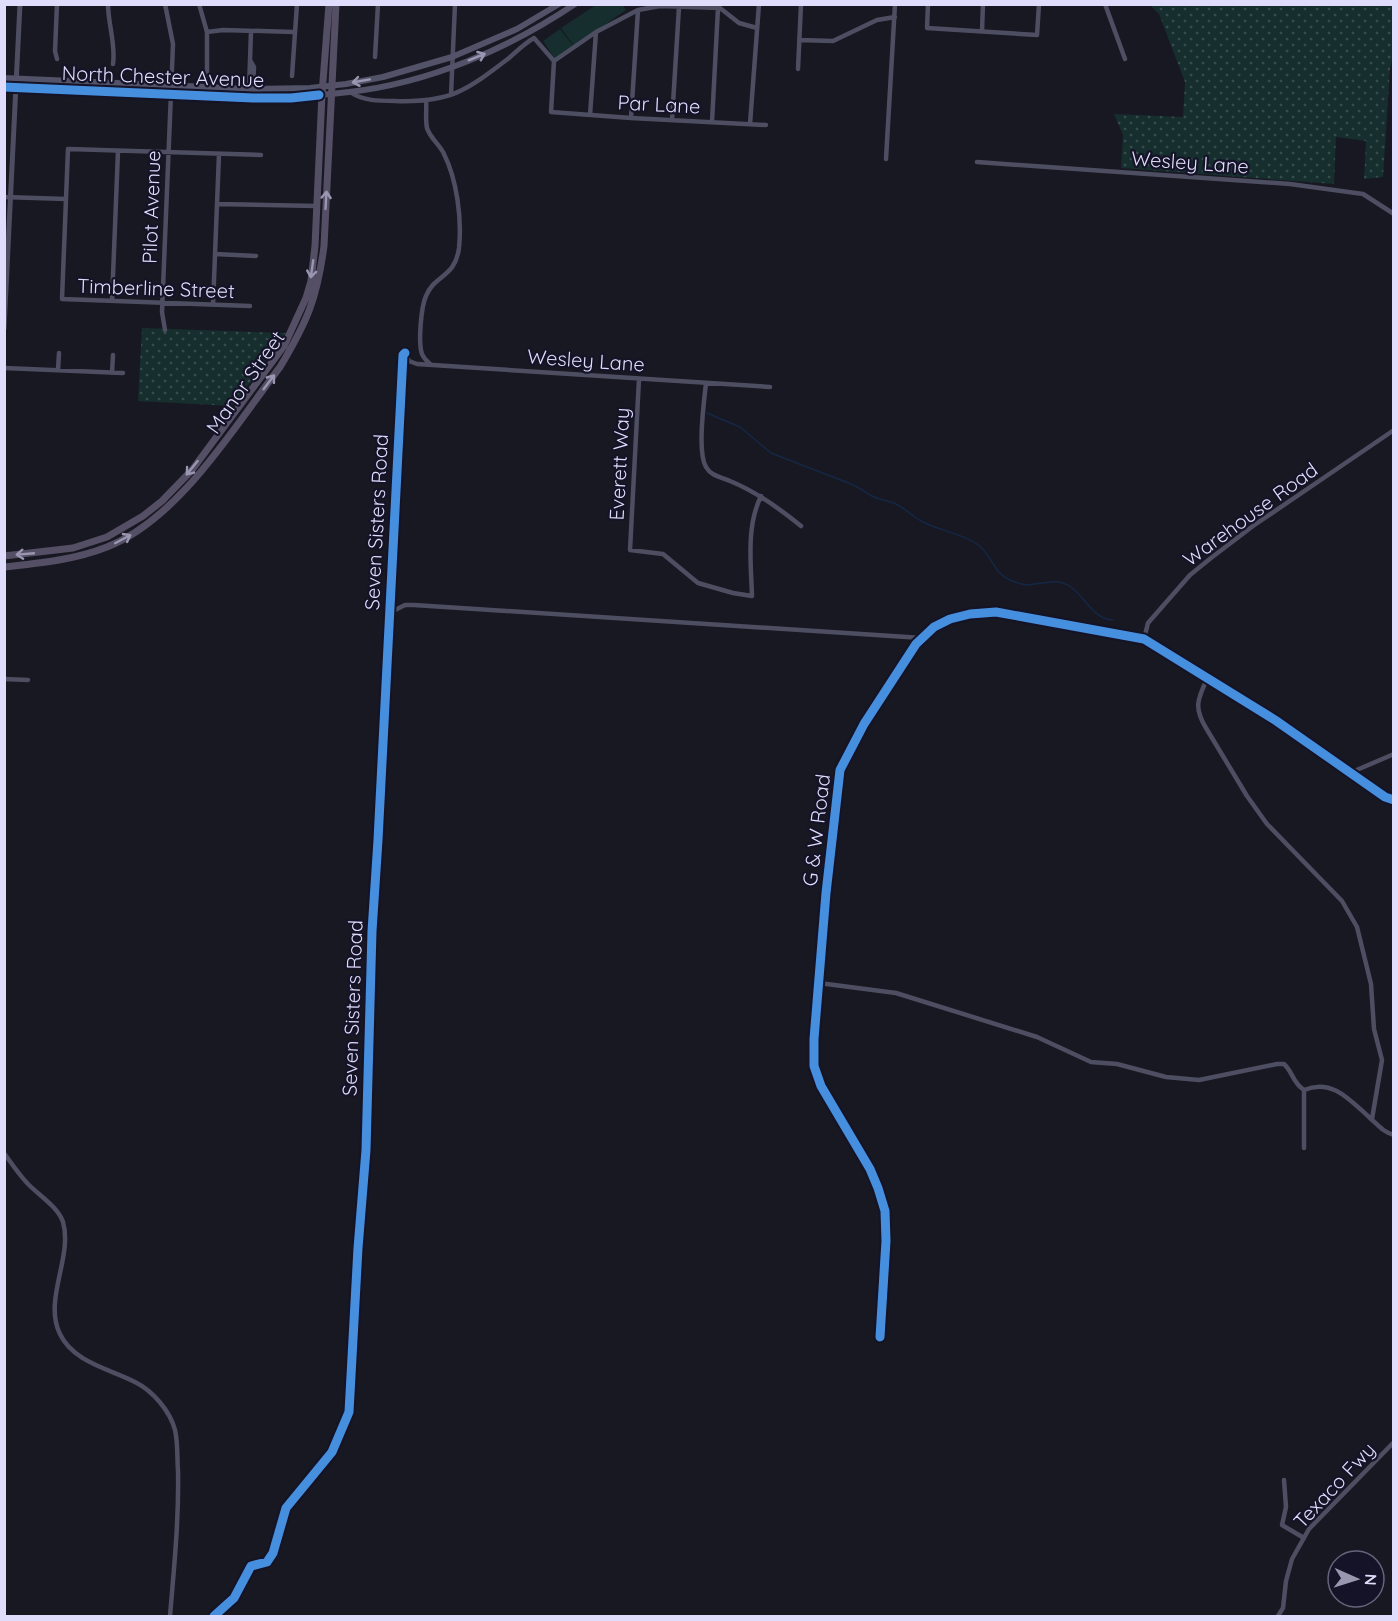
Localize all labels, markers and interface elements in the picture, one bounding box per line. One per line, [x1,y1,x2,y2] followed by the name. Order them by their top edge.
[468,51,486,62] one-way arrow
[61,60,265,92] street label: North Chester Avenue
[352,76,371,87] one-way arrow
[617,89,701,119] street label: Par Lane
[1130,145,1250,179] street label: Wesley Lane
[137,150,165,264] street label: Pilot Avenue
[321,190,332,210] one-way arrow
[307,259,318,279] one-way arrow
[77,273,235,303] street label: Timberline Street
[200,325,290,438] street label: Manor Street
[526,343,646,377] street label: Wesley Lane
[262,374,275,390] one-way arrow
[604,407,634,521] street label: Everett Way
[359,433,393,611] street label: Seven Sisters Road
[1178,457,1322,571] street label: Warehouse Road
[186,460,199,476] one-way arrow
[114,533,132,544] one-way arrow
[15,549,35,560] one-way arrow
[797,772,835,888] street label: G & W Road
[336,919,368,1097] street label: Seven Sisters Road
[1288,1437,1380,1533] street label: Texaco Fwy
[1326,1549,1386,1609] north arrow
[1361,1573,1381,1586] text: N

